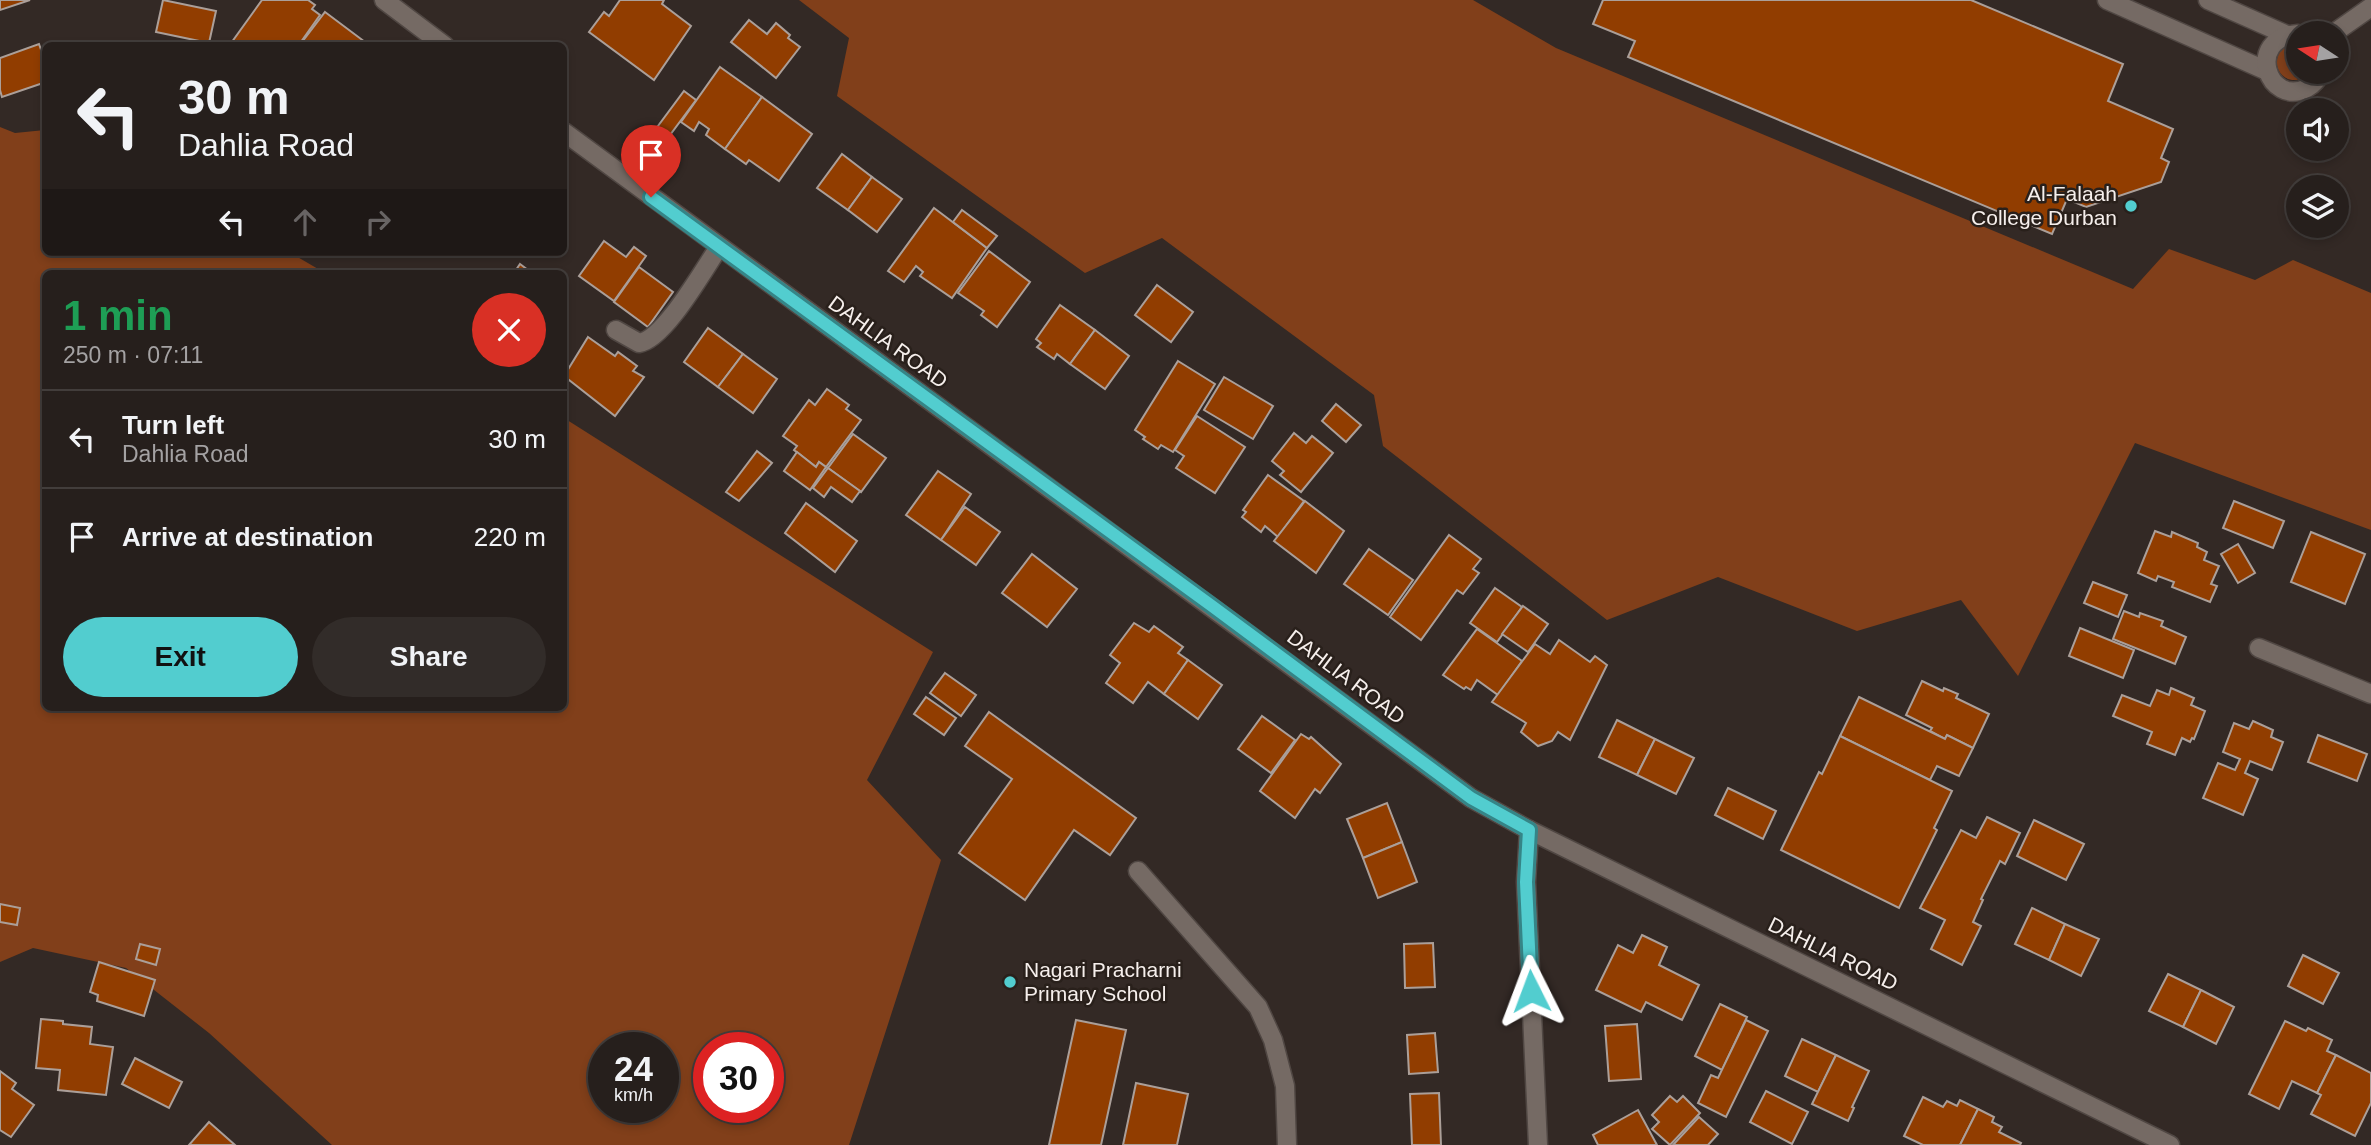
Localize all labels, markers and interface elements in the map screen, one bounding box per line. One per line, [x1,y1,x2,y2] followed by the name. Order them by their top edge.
[2286,21,2348,84] north arrow
[2286,21,2349,238] map controls
[63,70,154,161] icon: left
[178,70,290,124] text: 30 m
[2286,98,2349,161] button: sound
[621,125,681,197] pin
[178,127,354,163] text: Dahlia Road
[632,136,670,174] icon: arrive
[2286,175,2349,238] button: layers
[1971,182,2117,229] place label: Al-Falaah College Durban
[2123,198,2139,214] marker: Al-Falaah College Durban
[213,203,251,241] icon: left
[286,203,324,241] icon: ahead
[359,203,397,241] icon: right
[824,291,952,392] street label: DAHLIA ROAD
[63,292,173,339] text: 1 min
[472,293,546,367] button: close
[63,342,203,368] text: 250 m · 07:11
[122,410,224,440] text: Turn left
[63,420,101,458] icon: left
[488,424,546,454] text: 30 m
[122,441,249,467] text: Dahlia Road
[63,518,101,556] icon: arrive
[122,522,373,552] text: Arrive at destination
[474,522,546,552] text: 220 m
[63,617,298,697] button: Exit
[312,617,546,697] button: Share
[1283,625,1410,728] street label: DAHLIA ROAD
[1765,912,1902,995] street label: DAHLIA ROAD
[1494,954,1568,1028] position arrow
[1024,958,1182,1005] place label: Nagari Pracharni Primary School
[1002,974,1018,990] marker: Nagari Pracharni Primary School
[693,1032,784,1123] speed limit sign: 30
[614,1049,653,1088] text: 24
[614,1085,653,1105] text: km/h

